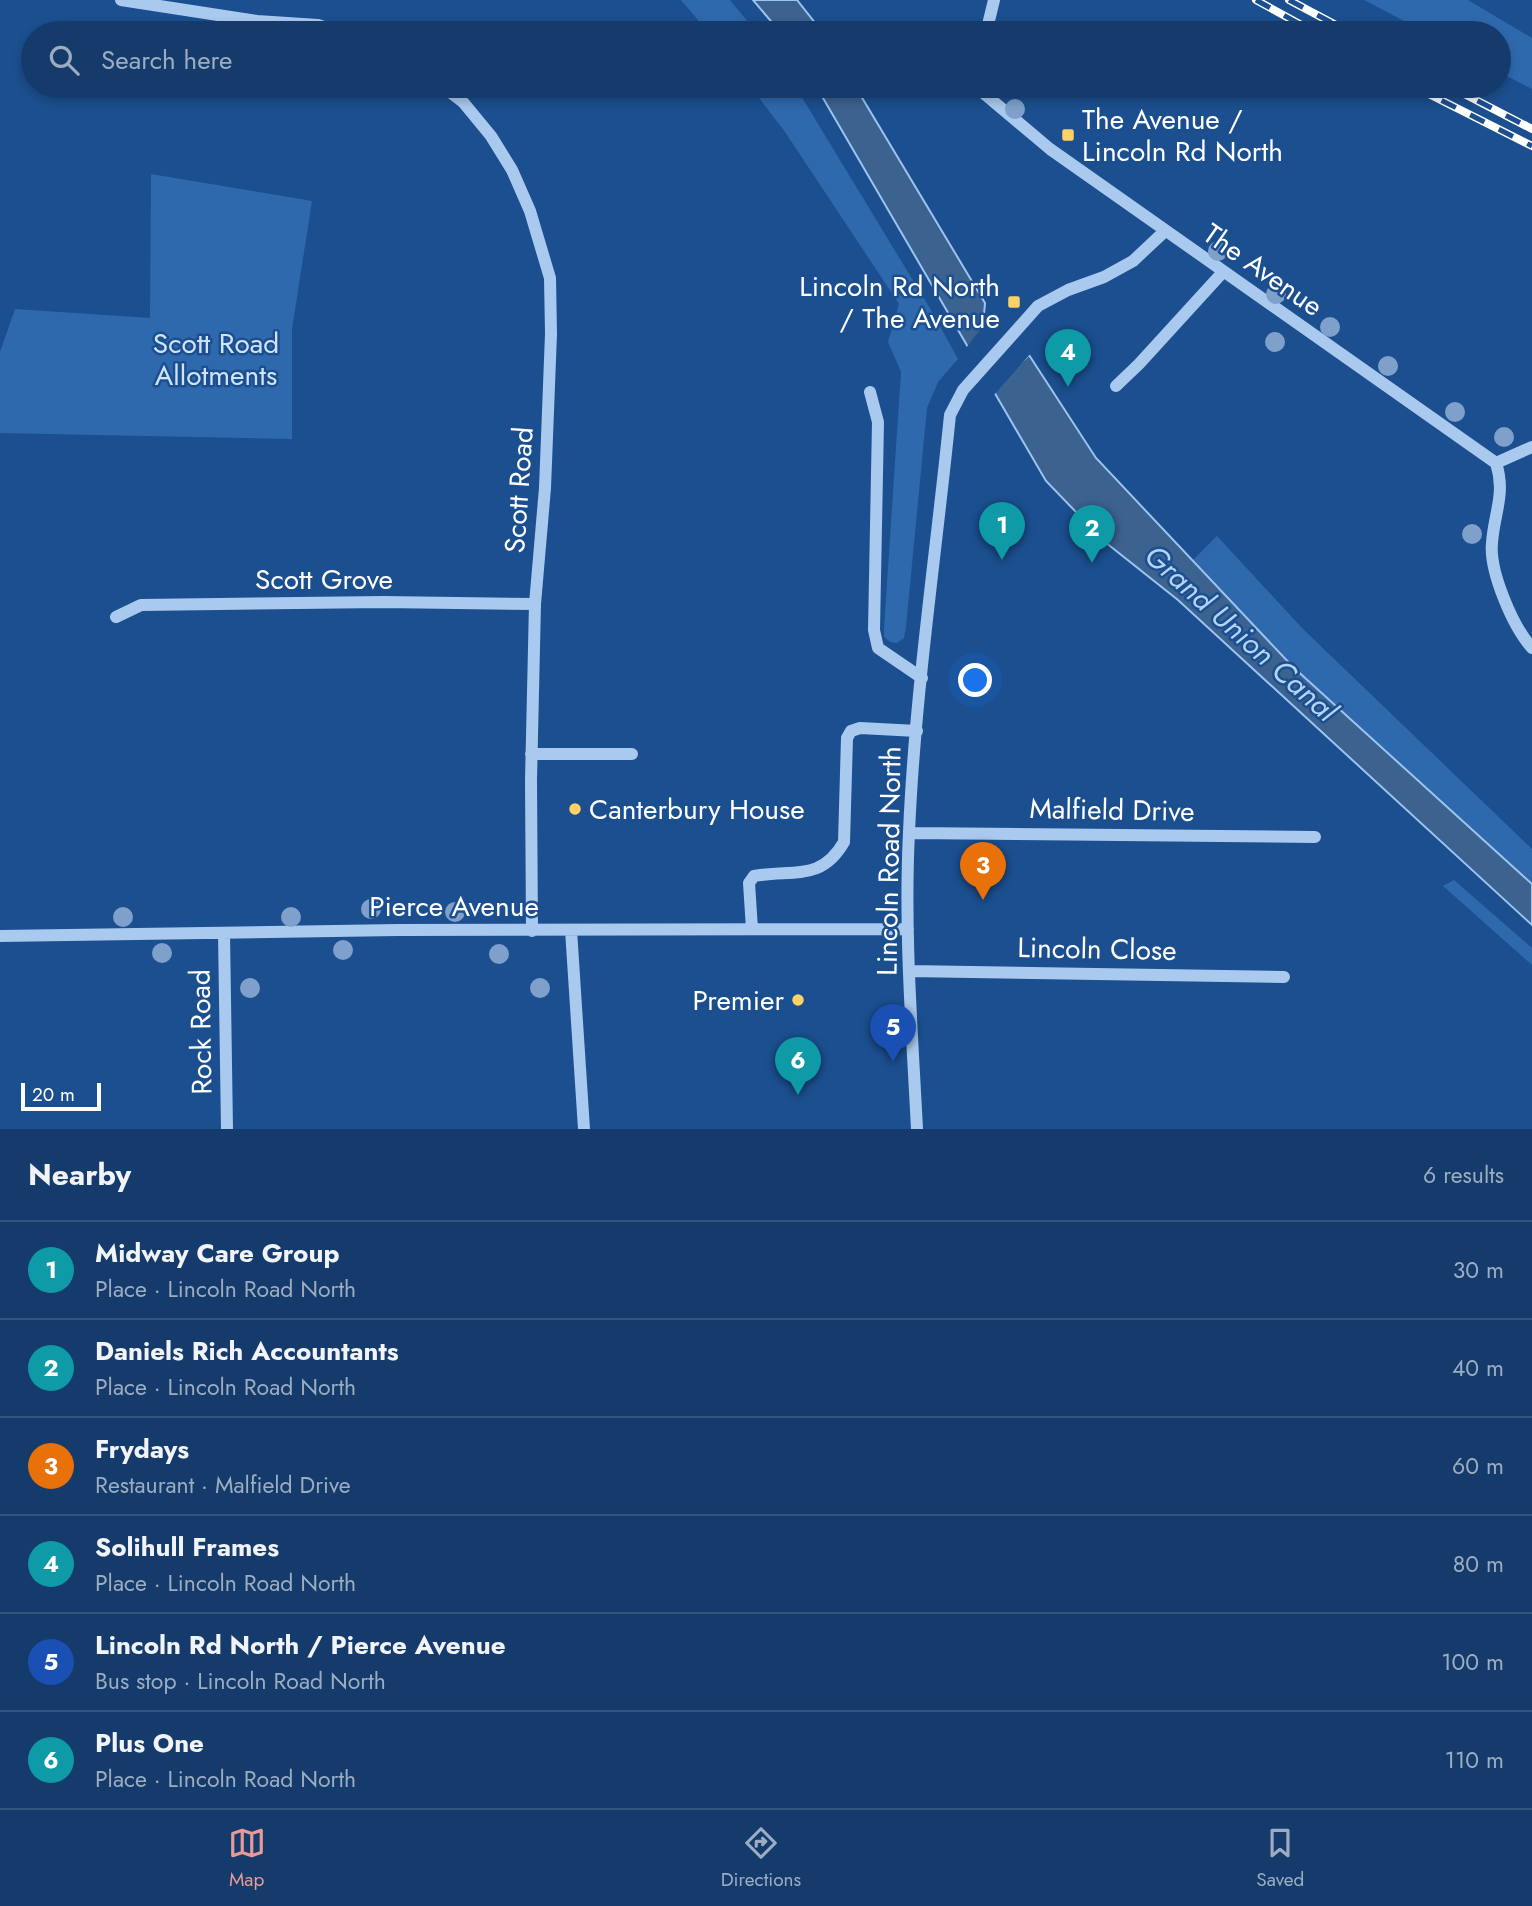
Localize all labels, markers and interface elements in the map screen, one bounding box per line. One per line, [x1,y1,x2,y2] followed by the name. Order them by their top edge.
[21,21,1511,98] search box
[45,41,83,79] icon: search
[101,41,233,79] text: Search here
[1082,99,1283,172] place label: The Avenue / Lincoln Rd North
[1060,127,1076,143] marker: The Avenue / Lincoln Rd North
[1195,214,1331,326] street label: The Avenue
[799,266,1000,339] place label: Lincoln Rd North / The Avenue
[1006,294,1022,310] marker: Lincoln Rd North / The Avenue
[153,323,279,396] park label: Scott Road Allotments
[1045,329,1091,387] pin: 4
[494,426,544,554] street label: Scott Road
[979,502,1025,560] pin: 1
[1069,505,1115,563] pin: 2
[1135,535,1348,732] water label: Grand Union Canal
[255,559,393,600] street label: Scott Grove
[958,663,992,697] your location
[866,746,912,976] street label: Lincoln Road North
[1029,788,1195,832] street label: Malfield Drive
[589,789,805,830] place label: Canterbury House
[567,801,583,817] marker: Canterbury House
[960,842,1006,900] pin: 3
[369,886,539,927] street label: Pierce Avenue
[1017,927,1177,971] street label: Lincoln Close
[179,969,223,1095] street label: Rock Road
[692,980,784,1021] place label: Premier
[790,992,806,1008] marker: Premier
[870,1004,916,1062] pin: 5
[775,1037,821,1095] pin: 6
[21,1080,102,1112] scale bar
[32,1081,75,1108] text: 20 m
[28,1153,131,1196] text: Nearby
[1423,1158,1504,1192] text: 6 results
[95,1234,339,1272] text: Midway Care Group
[45,1253,57,1287] text: 1
[1453,1253,1504,1287] text: 30 m
[95,1272,356,1306] text: Place · Lincoln Road North
[95,1332,399,1370] text: Daniels Rich Accountants
[43,1351,59,1385] text: 2
[1452,1351,1504,1385] text: 40 m
[95,1370,356,1404] text: Place · Lincoln Road North
[95,1430,189,1468] text: Frydays
[44,1449,58,1483] text: 3
[1452,1449,1504,1483] text: 60 m
[95,1468,351,1502] text: Restaurant · Malfield Drive
[95,1528,279,1566] text: Solihull Frames
[43,1547,59,1581] text: 4
[1453,1547,1504,1581] text: 80 m
[95,1566,356,1600] text: Place · Lincoln Road North
[95,1626,506,1664] text: Lincoln Rd North / Pierce Avenue
[44,1645,58,1679] text: 5
[1441,1645,1504,1679] text: 100 m
[95,1664,386,1698] text: Bus stop · Lincoln Road North
[95,1724,204,1762] text: Plus One
[43,1743,59,1777] text: 6
[1445,1743,1504,1777] text: 110 m
[95,1762,356,1796] text: Place · Lincoln Road North
[228,1824,266,1893] tab: Map
[721,1824,801,1893] tab: Directions
[1256,1824,1304,1893] tab: Saved

